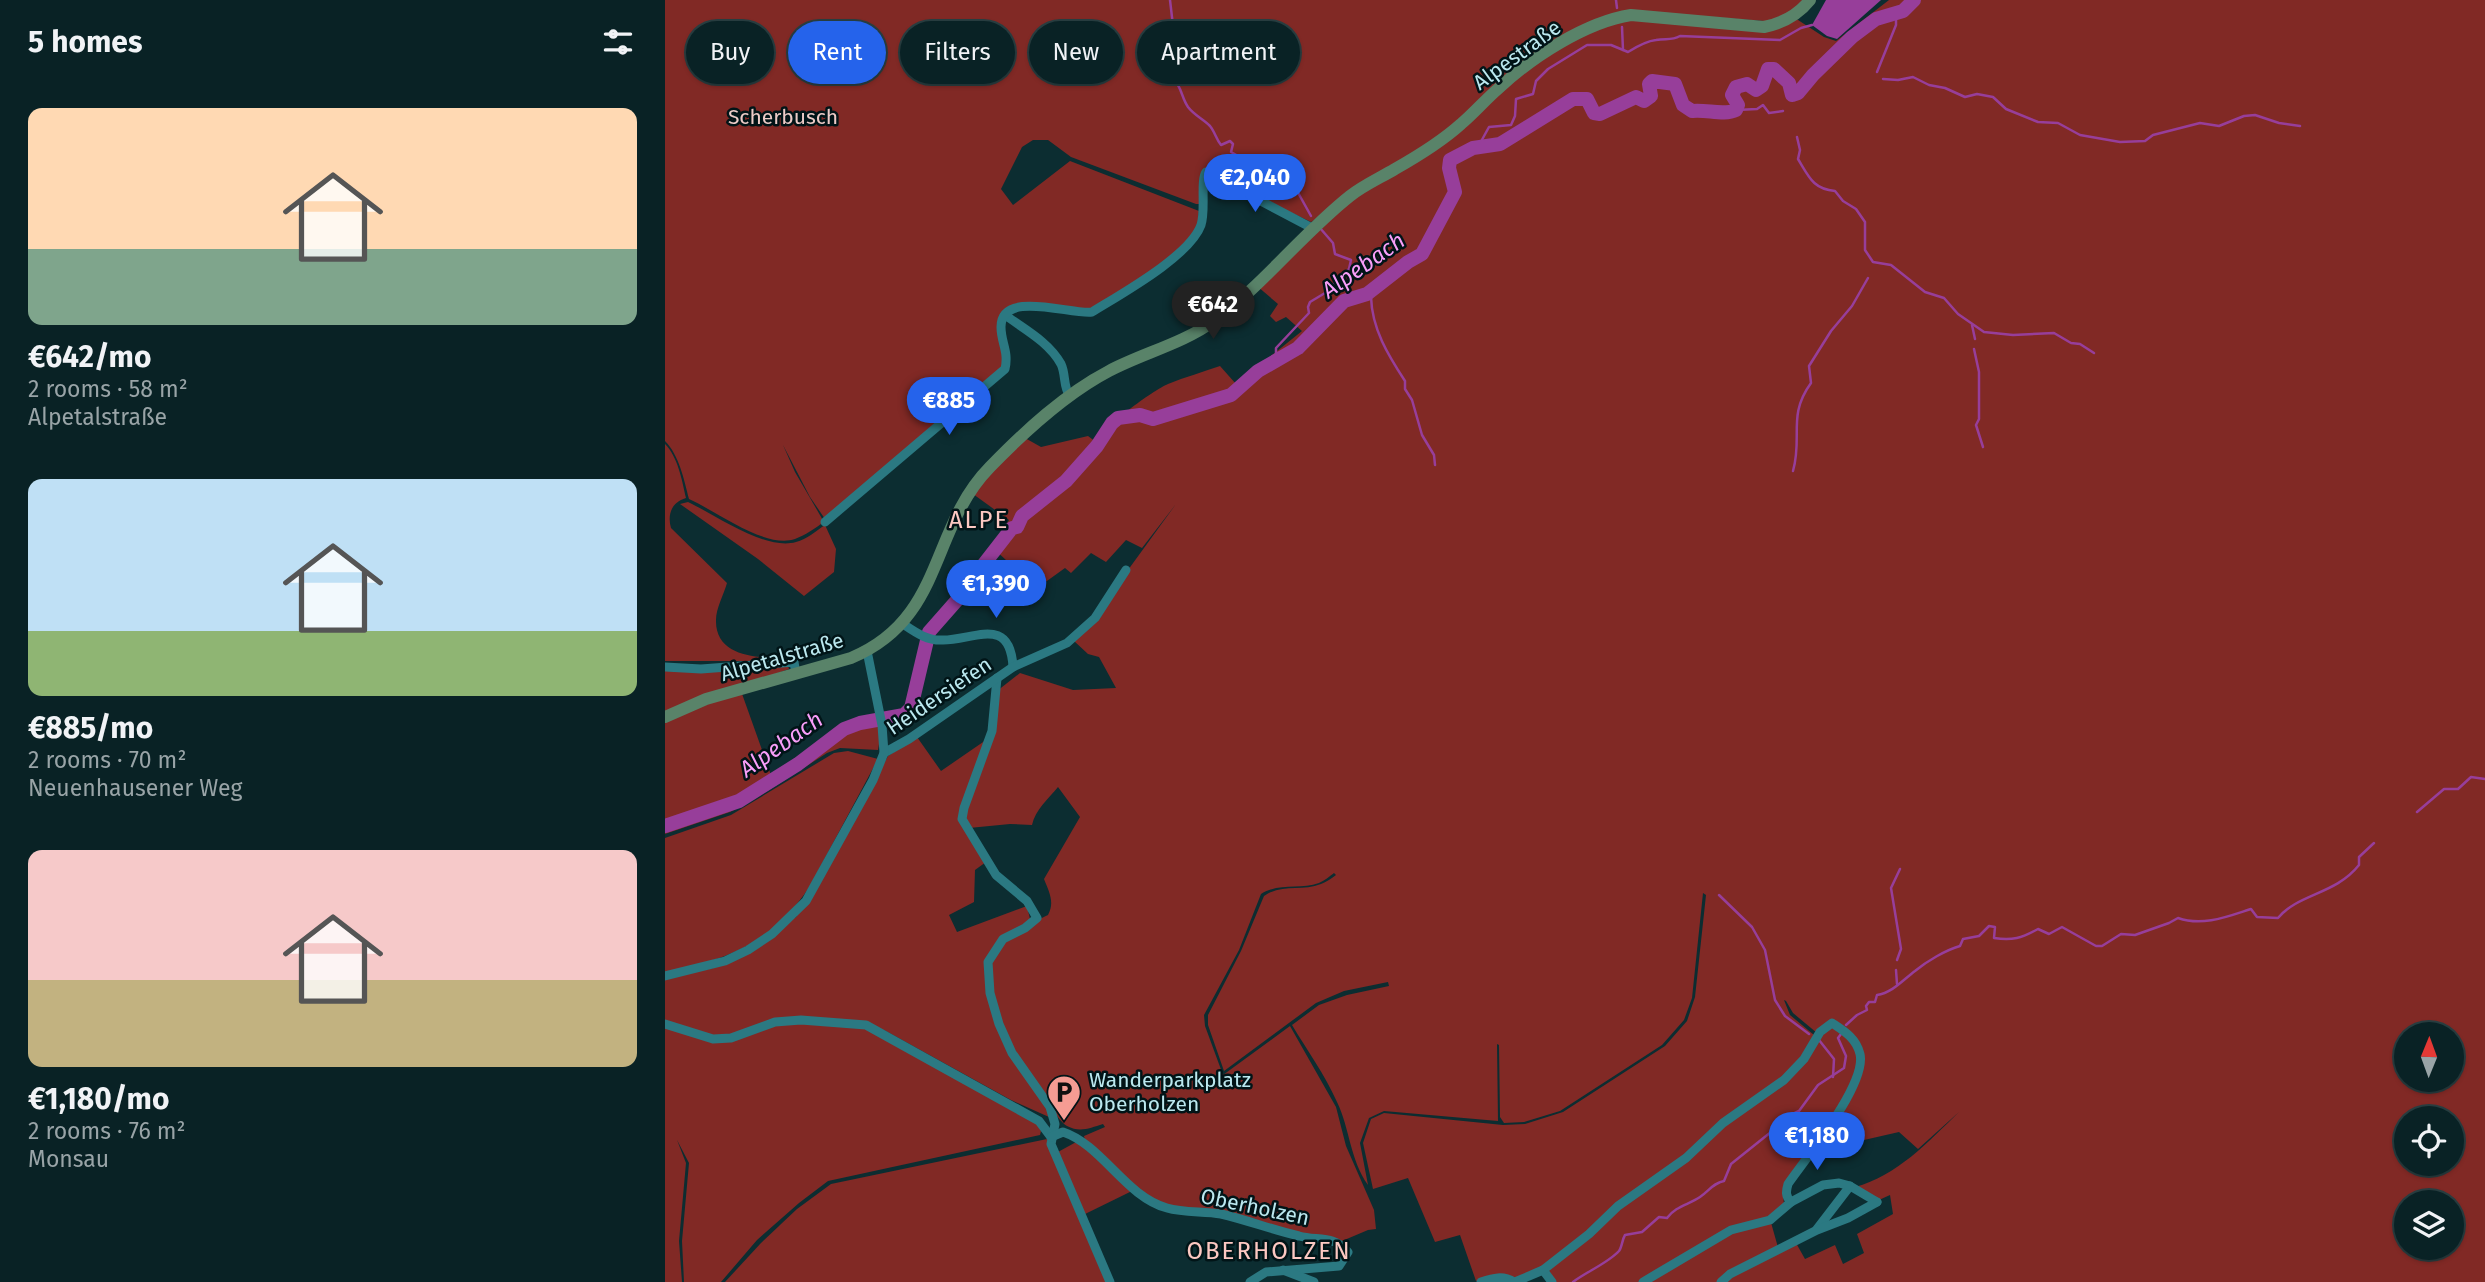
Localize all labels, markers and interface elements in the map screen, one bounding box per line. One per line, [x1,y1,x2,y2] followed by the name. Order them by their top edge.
[1468,14,1566,96] street label: Alpestraße
[686,21,774,84] chip: Buy
[788,21,886,84] chip: Rent
[900,21,1015,84] chip: Filters
[1029,21,1123,84] chip: New
[1137,21,1300,84] chip: Apartment
[599,23,637,61] icon: filters
[28,24,142,60] text: 5 homes
[728,104,838,130] park label: Scherbusch
[270,154,396,280] icon: home
[1198,154,1312,214] pin: €2,040
[1220,163,1290,191] text: €2,040
[1315,226,1410,304] water label: Alpebach
[1172,282,1254,341] pin: €642
[1188,290,1238,318] text: €642
[28,339,151,375] text: €642/mo
[28,375,188,403] text: 2 rooms · 58 m²
[908,378,990,437] pin: €885
[923,386,975,414] text: €885
[28,403,167,431] text: Alpetalstraße
[949,506,1009,534] district label: ALPE
[270,525,396,651] icon: home
[939,560,1053,620] pin: €1,390
[962,569,1030,597] text: €1,390
[717,627,847,687] street label: Alpetalstraße
[881,651,997,741] street label: Heidersiefen
[733,705,828,783] water label: Alpebach
[28,710,153,746] text: €885/mo
[28,746,186,774] text: 2 rooms · 70 m²
[28,774,243,802] text: Neuenhausener Weg
[270,896,396,1022] icon: home
[2394,1022,2464,1092] north arrow
[2394,1022,2464,1260] map controls
[1089,1067,1251,1117] place label: Wanderparkplatz Oberholzen
[1045,1073,1083,1122] parking icon: Wanderparkplatz Oberholzen
[28,1081,169,1117] text: €1,180/mo
[2394,1106,2464,1176] button: locate
[1760,1112,1874,1172] pin: €1,180
[28,1117,186,1145] text: 2 rooms · 76 m²
[1785,1121,1849,1149] text: €1,180
[28,1145,109,1173] text: Monsau
[1198,1183,1312,1231] street label: Oberholzen
[2394,1190,2464,1260] button: layers
[1186,1237,1352,1265] district label: OBERHOLZEN

